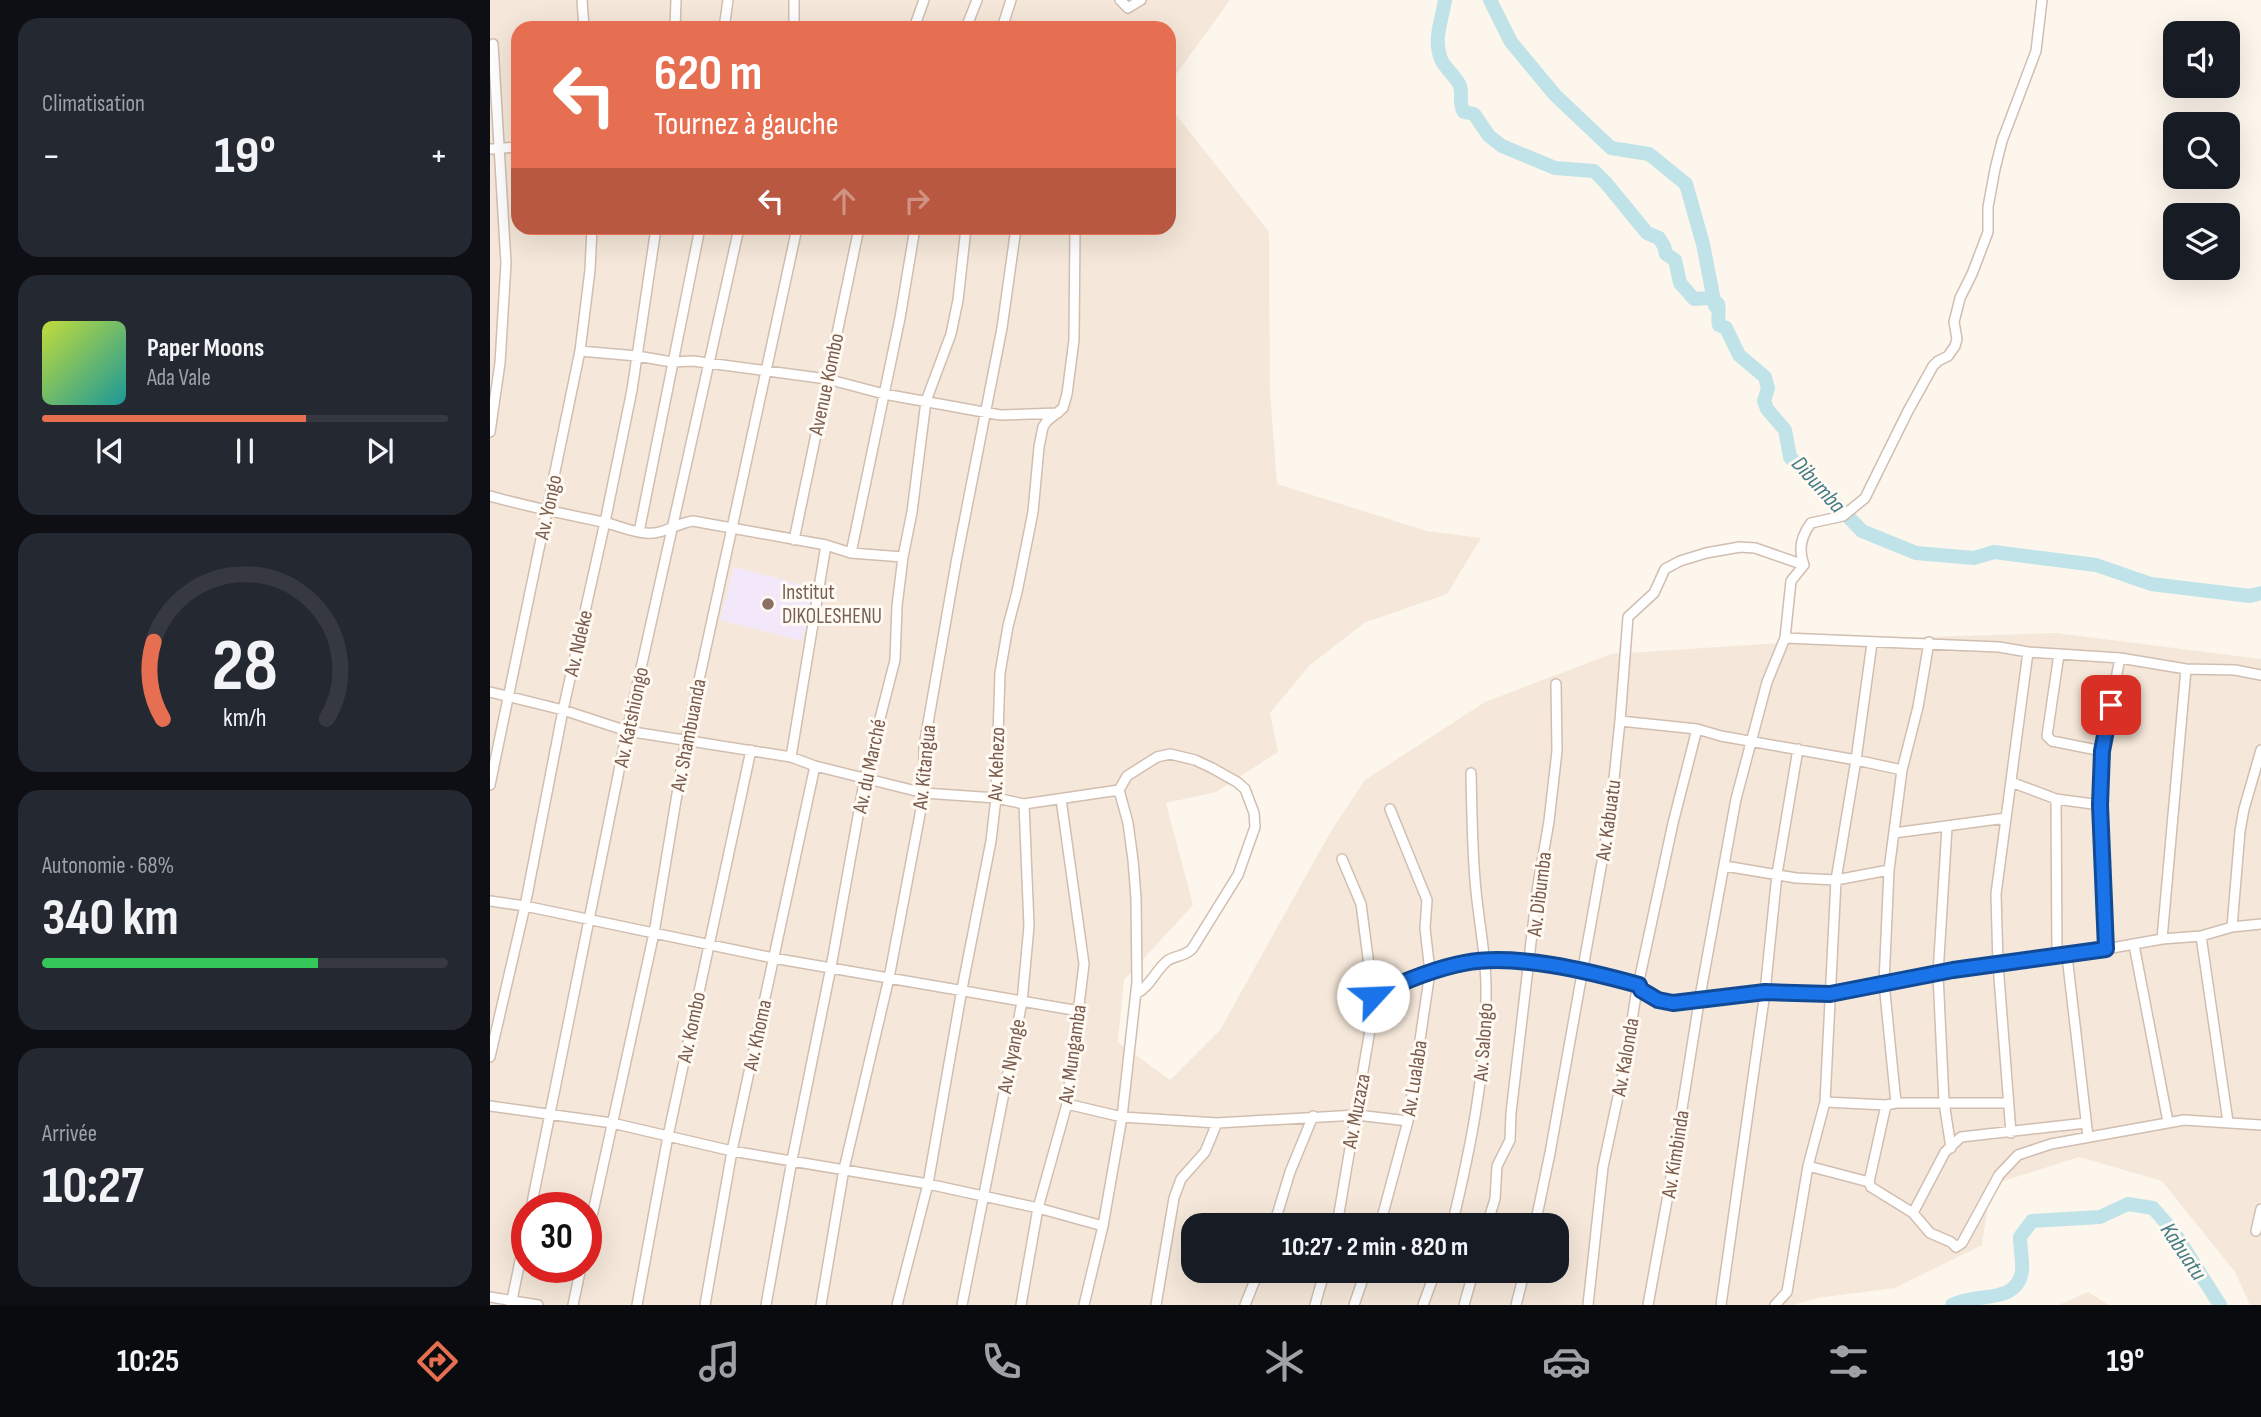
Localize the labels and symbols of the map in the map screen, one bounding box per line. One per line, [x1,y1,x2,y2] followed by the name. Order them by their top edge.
[803,331,849,438] street label: Avenue Kombo
[1785,450,1852,519] water label: Dibumba
[529,473,568,543] street label: Av. Yongo
[782,580,882,629] place label: Institut DIKOLESHENU
[760,596,776,612] marker: Institut DIKOLESHENU
[559,608,598,680] street label: Av. Ndeke
[608,665,654,770] street label: Av. Katshiongo
[2081,675,2141,735] pin
[665,677,712,794] street label: Av. Shambuanda
[847,717,892,817] street label: Av. du Marché
[908,723,941,812] street label: Av. Kitangua
[983,727,1010,802] street label: Av. Kehezo
[1590,778,1627,863] street label: Av. Kabuatu
[1522,850,1557,939] street label: Av. Dibumba
[1336,959,1410,1033] position arrow
[672,989,711,1066] street label: Av. Kombo
[738,997,777,1074] street label: Av. Khoma
[1468,1002,1499,1083] street label: Av. Salongo
[1053,1003,1092,1106] street label: Av. Mungamba
[1606,1016,1645,1099] street label: Av. Kalonda
[992,1017,1031,1096] street label: Av. Nyange
[1396,1038,1433,1119] street label: Av. Lualaba
[1337,1072,1376,1151] street label: Av. Muzaza
[1656,1109,1695,1201] street label: Av. Kimbinda
[511,1192,602,1283] speed limit sign: 30
[2154,1217,2213,1286] water label: Kabuatu

